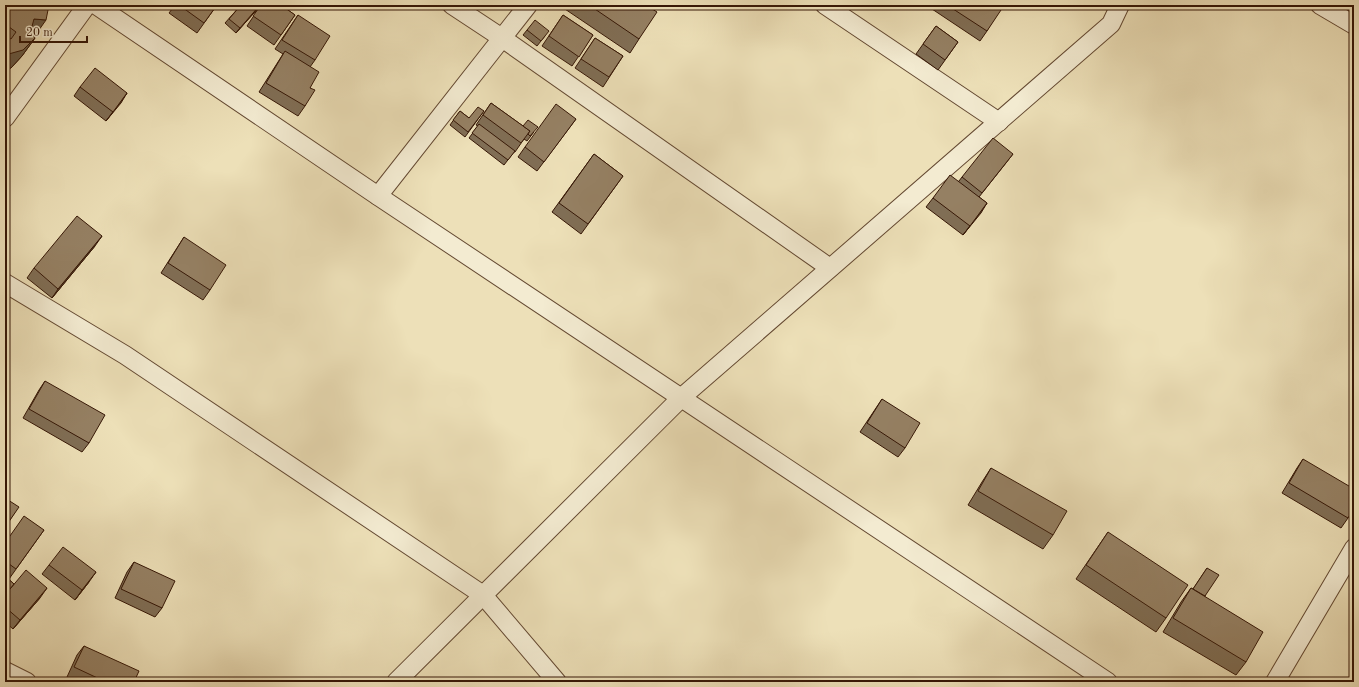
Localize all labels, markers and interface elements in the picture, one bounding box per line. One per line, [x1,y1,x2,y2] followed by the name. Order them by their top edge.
[20,18,87,44] scale bar
[26,27,53,39] text: 20 m

